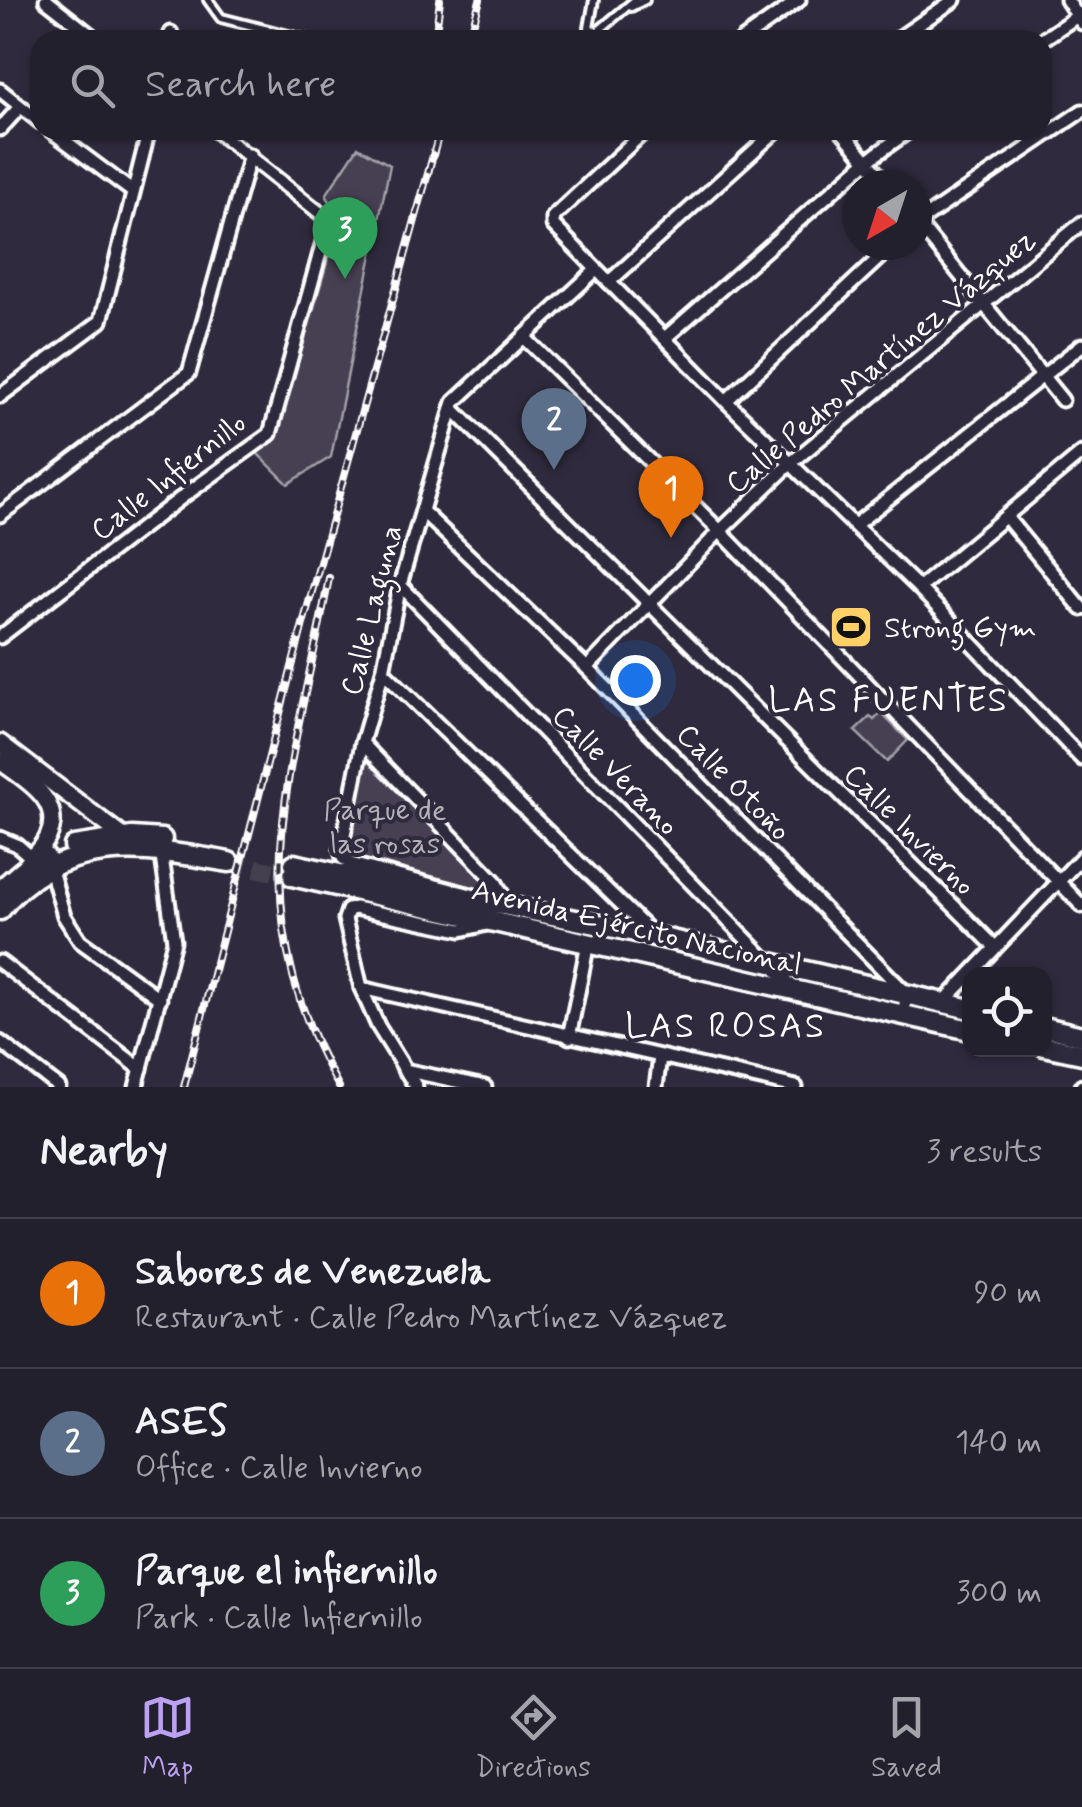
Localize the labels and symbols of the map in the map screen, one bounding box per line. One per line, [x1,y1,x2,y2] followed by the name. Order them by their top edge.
[842,170,932,260] north arrow
[312,196,378,279] pin: 3
[718,221,1044,503] street label: Calle Pedro Martínez Vázquez
[522,388,586,470] pin: 2
[83,404,255,550] street label: Calle Infiernillo
[638,456,704,538] pin: 1
[332,521,415,701] street label: Calle Laguna
[828,604,874,650] sports icon: Strong Gym
[884,609,1037,651] place label: Strong Gym
[610,655,661,706] your location
[769,678,1009,724] district label: LAS FUENTES
[543,697,687,845] street label: Calle Verano
[667,716,799,850] street label: Calle Otoño
[834,756,983,905] street label: Calle Invierno
[324,791,447,864] park label: Parque de las rosas
[468,871,806,985] street label: Avenida Ejército Nacional
[625,1004,827,1050] district label: LAS ROSAS

